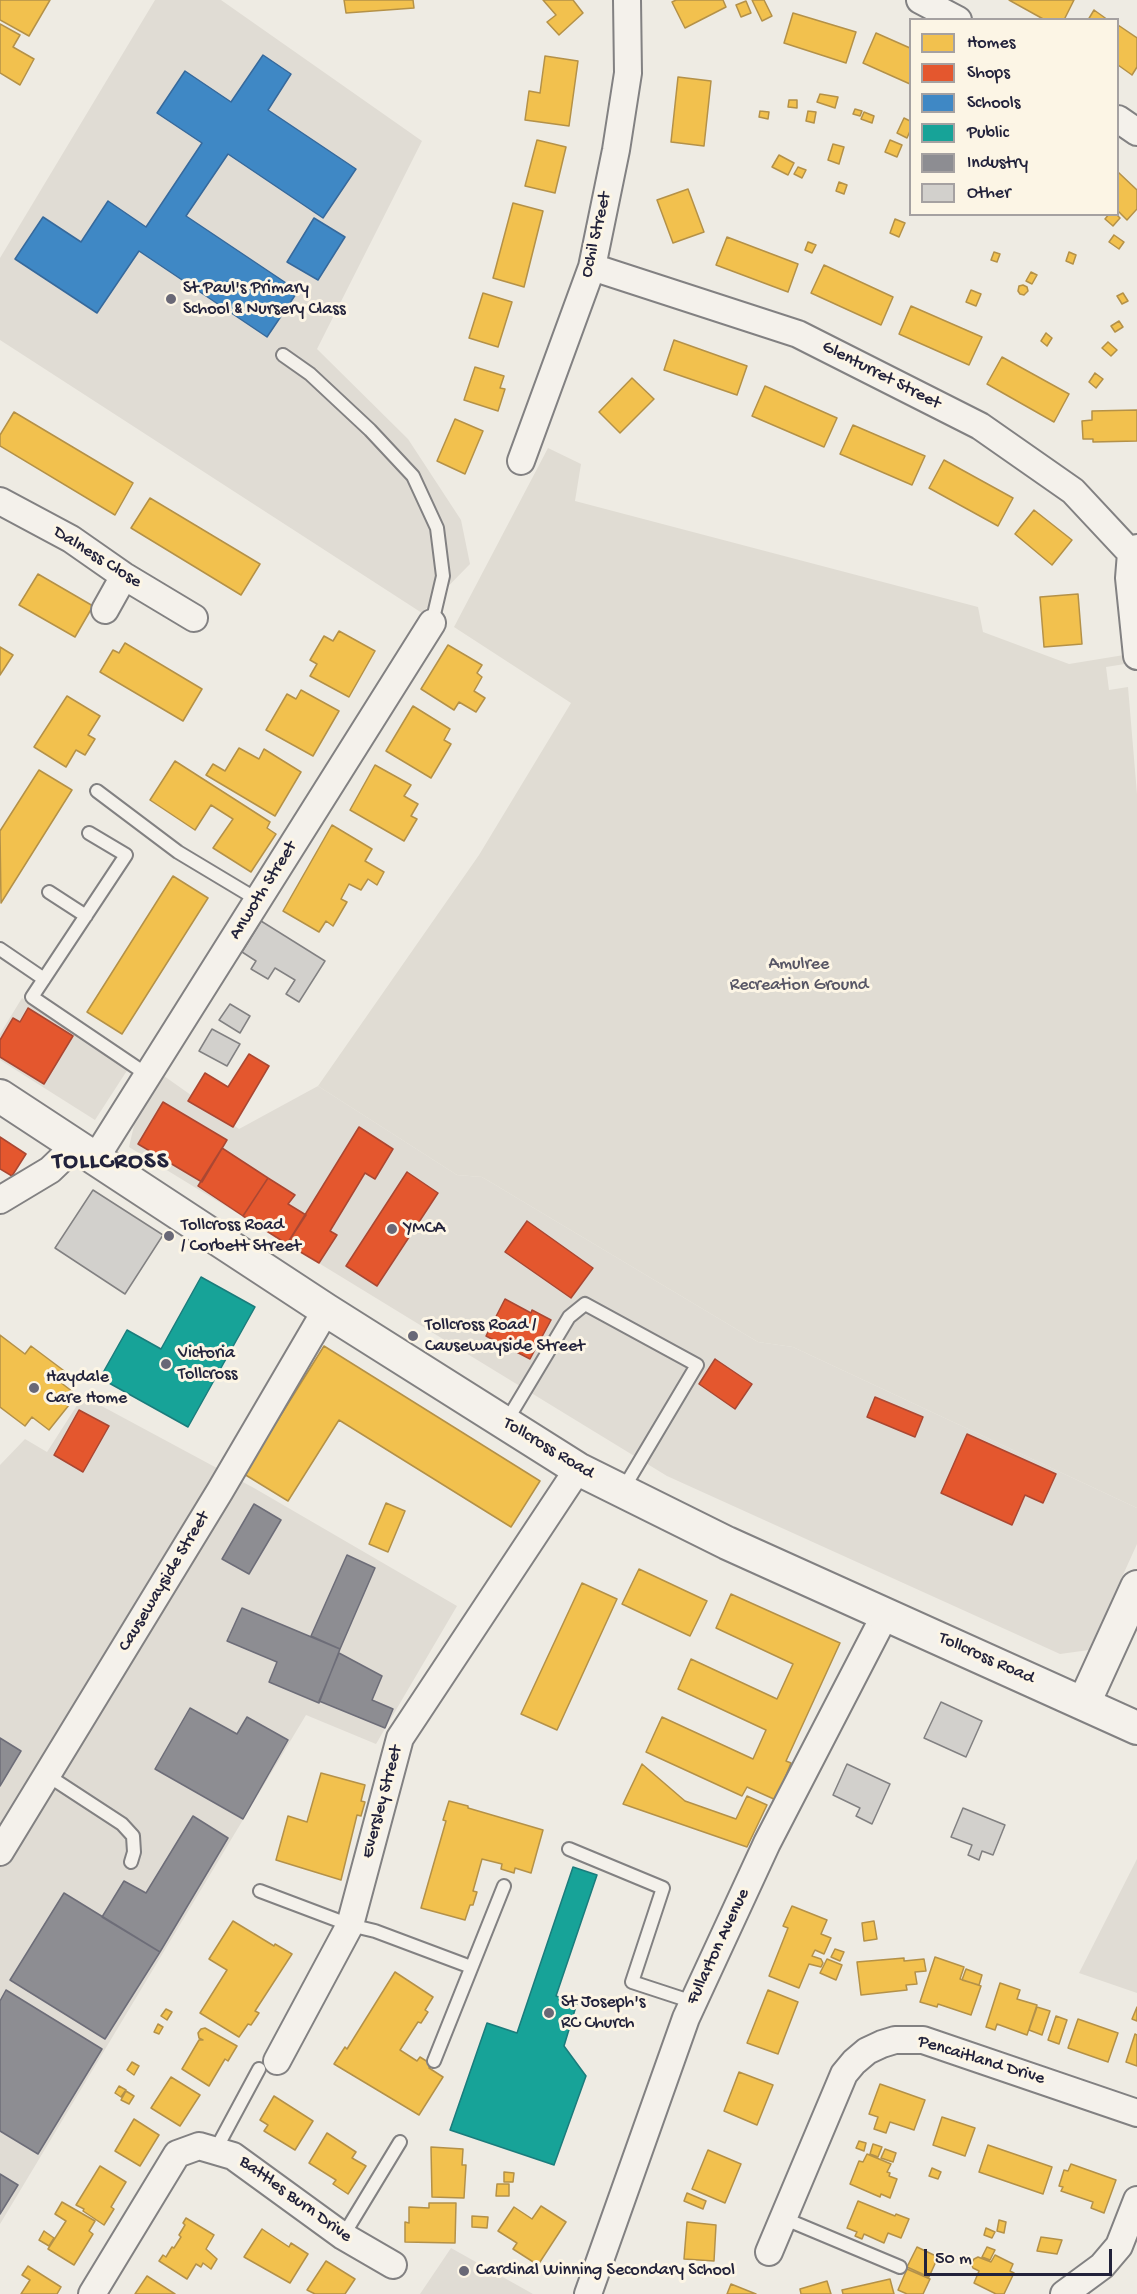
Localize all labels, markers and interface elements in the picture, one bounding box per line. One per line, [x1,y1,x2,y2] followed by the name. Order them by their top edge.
[909,18,1119,216] legend
[967,33,1015,54] text: Homes
[967,63,1010,84] text: Shops
[967,93,1020,114] text: Schools
[967,123,1009,144] text: Public
[967,153,1028,174] text: Industry
[967,183,1011,204] text: Other
[577,190,617,280] street label: Ochil Street
[183,278,346,320] place label: St Paul's Primary School & Nursery Class
[164,292,178,306] marker: St Paul's Primary School & Nursery Class
[818,337,944,415] street label: Glenturret Street
[49,522,145,594] street label: Dalness Close
[225,838,303,944] street label: Anwoth Street
[730,954,868,996] park label: Amulree Recreation Ground
[52,1149,170,1177] district label: TOLLCROSS
[181,1215,301,1258] place label: Tollcross Road / Corbett Street
[404,1218,445,1240] place label: YMCA
[385,1222,399,1236] marker: YMCA
[162,1229,176,1243] marker: Tollcross Road / Corbett Street
[425,1315,585,1358] place label: Tollcross Road / Causewayside Street
[406,1329,420,1343] marker: Tollcross Road / Causewayside Street
[178,1343,237,1386] place label: Victoria Tollcross
[159,1357,173,1371] marker: Victoria Tollcross
[46,1367,127,1410] place label: Haydale Care Home
[27,1381,41,1395] marker: Haydale Care Home
[498,1413,598,1485] street label: Tollcross Road
[115,1508,215,1656] street label: Causewayside Street
[935,1628,1037,1690] street label: Tollcross Road
[358,1743,408,1861] street label: Eversley Street
[683,1886,755,2008] street label: Fullarton Avenue
[561,1992,645,2034] place label: St Joseph's RC Church
[542,2006,556,2020] marker: St Joseph's RC Church
[915,2031,1047,2091] street label: Pencaitland Drive
[234,2152,356,2248] street label: Battles Burn Drive
[927,2237,1114,2275] scale bar
[935,2249,972,2270] text: 50 m
[476,2260,735,2282] place label: Cardinal Winning Secondary School
[457,2264,471,2278] marker: Cardinal Winning Secondary School

